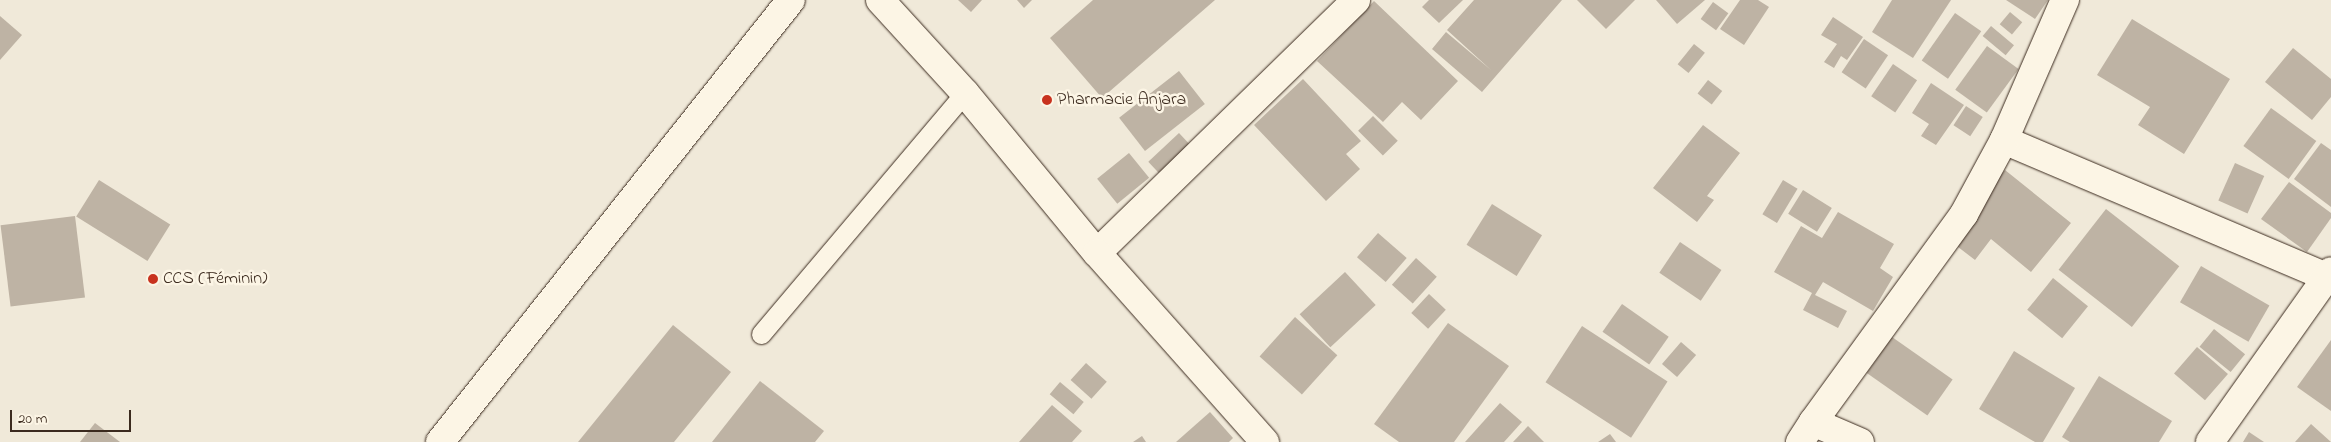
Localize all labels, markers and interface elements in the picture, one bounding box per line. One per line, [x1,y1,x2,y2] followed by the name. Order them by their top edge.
[1057,89,1186,111] place label: Pharmacie Anjara
[1041,94,1053,106] marker: Pharmacie Anjara
[163,268,267,290] place label: CCS (Féminin)
[147,273,159,285] marker: CCS (Féminin)
[12,400,134,432] scale bar
[18,408,47,430] text: 20 m

